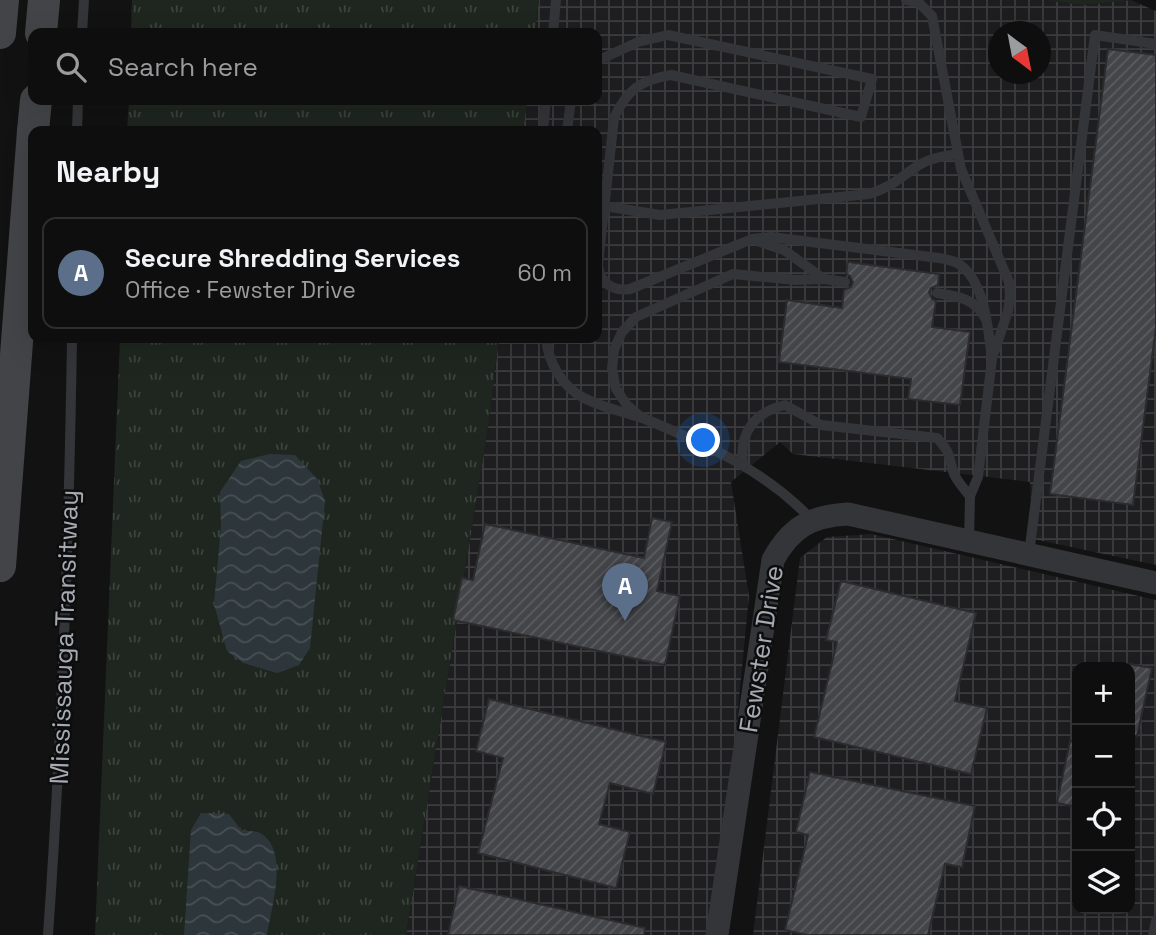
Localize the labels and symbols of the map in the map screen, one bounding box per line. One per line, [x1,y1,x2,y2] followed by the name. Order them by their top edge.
[988,21,1051,84] north arrow
[686,423,720,457] your location
[42,489,86,785] street label: Mississauga Transitway
[602,563,648,621] pin: A
[731,563,791,735] street label: Fewster Drive

